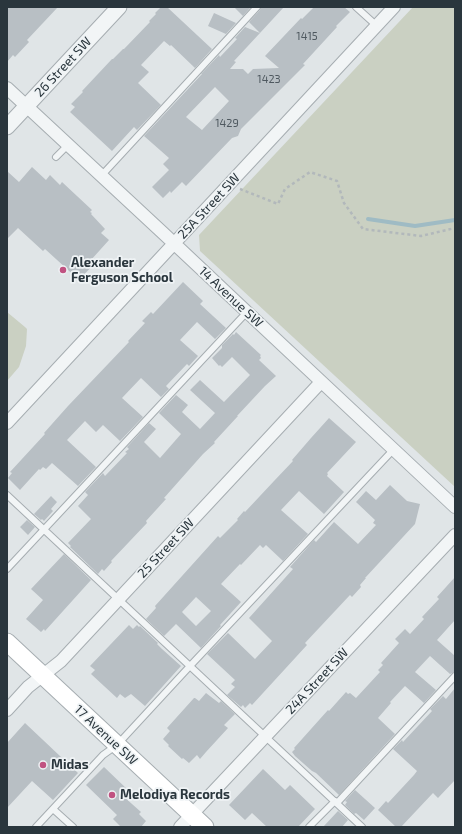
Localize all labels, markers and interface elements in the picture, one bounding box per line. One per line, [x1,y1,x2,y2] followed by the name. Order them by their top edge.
[296,29,318,43] house number: 1415
[31,34,95,100] street label: 26 Street SW
[257,72,281,86] house number: 1423
[215,116,239,130] house number: 1429
[175,170,243,242] street label: 25A Street SW
[71,255,173,286] place label: Alexander Ferguson School
[196,263,266,331] street label: 14 Avenue SW
[58,265,68,275] marker: Alexander Ferguson School
[134,515,198,581] street label: 25 Street SW
[282,645,352,717] street label: 24A Street SW
[71,702,141,768] street label: 17 Avenue SW
[51,757,89,773] place label: Midas
[38,760,48,770] marker: Midas
[120,787,230,803] place label: Melodiya Records
[107,790,117,800] marker: Melodiya Records

